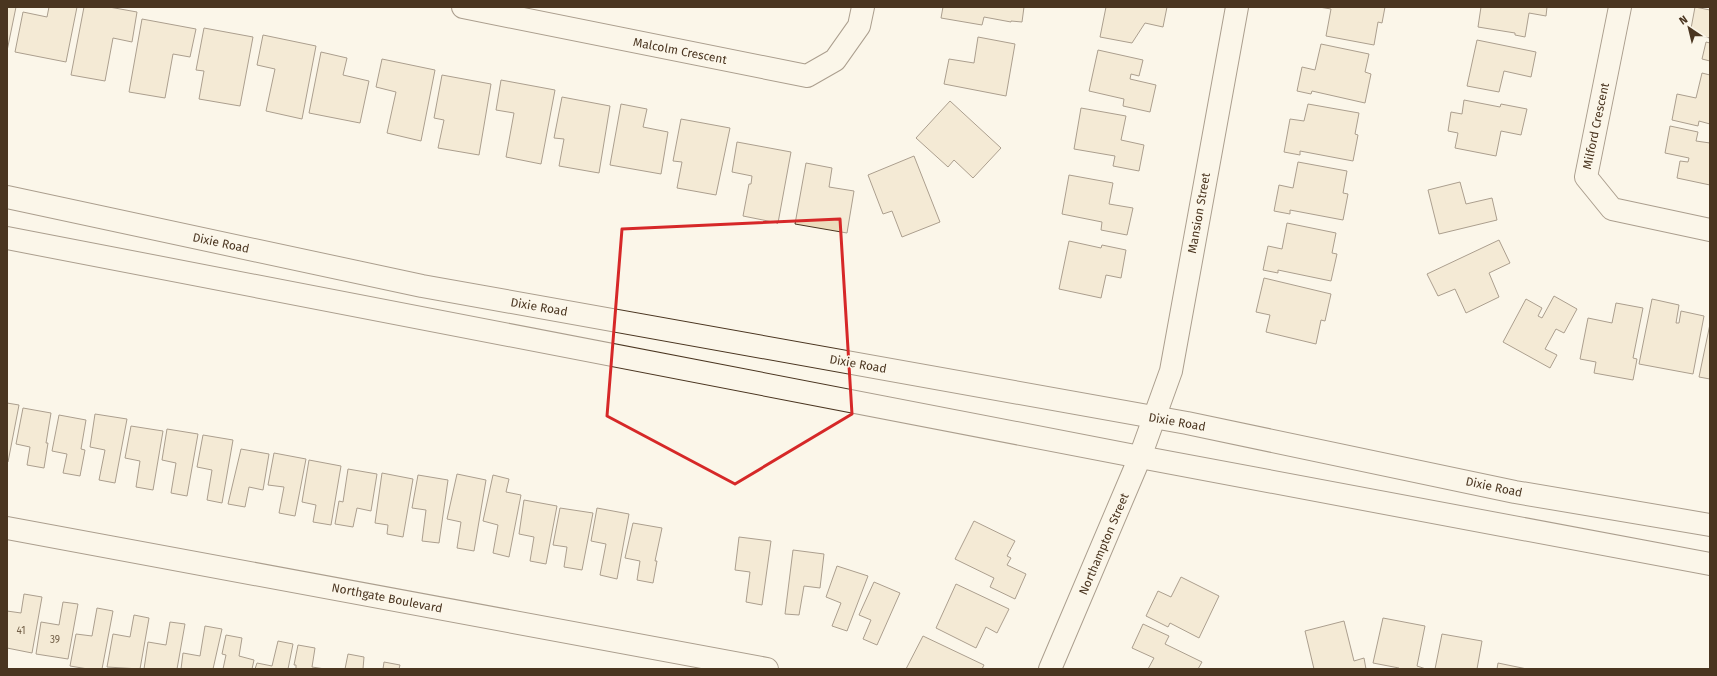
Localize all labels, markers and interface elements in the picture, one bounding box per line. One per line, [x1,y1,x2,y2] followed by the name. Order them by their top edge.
[1669,8,1709,48] north arrow
[1677,13,1690,28] text: N
[632,35,729,67] street label: Malcolm Crescent
[1580,81,1612,171] street label: Milford Crescent
[1185,171,1213,254] street label: Mansion Street
[191,230,251,256] street label: Dixie Road
[509,295,569,319] street label: Dixie Road
[828,352,888,376] street label: Dixie Road
[1147,410,1207,434] street label: Dixie Road
[1464,474,1524,500] street label: Dixie Road
[1076,490,1132,597] street label: Northampton Street
[330,580,444,616] street label: Northgate Boulevard
[16,625,26,637] house number: 41
[50,634,60,646] house number: 39

